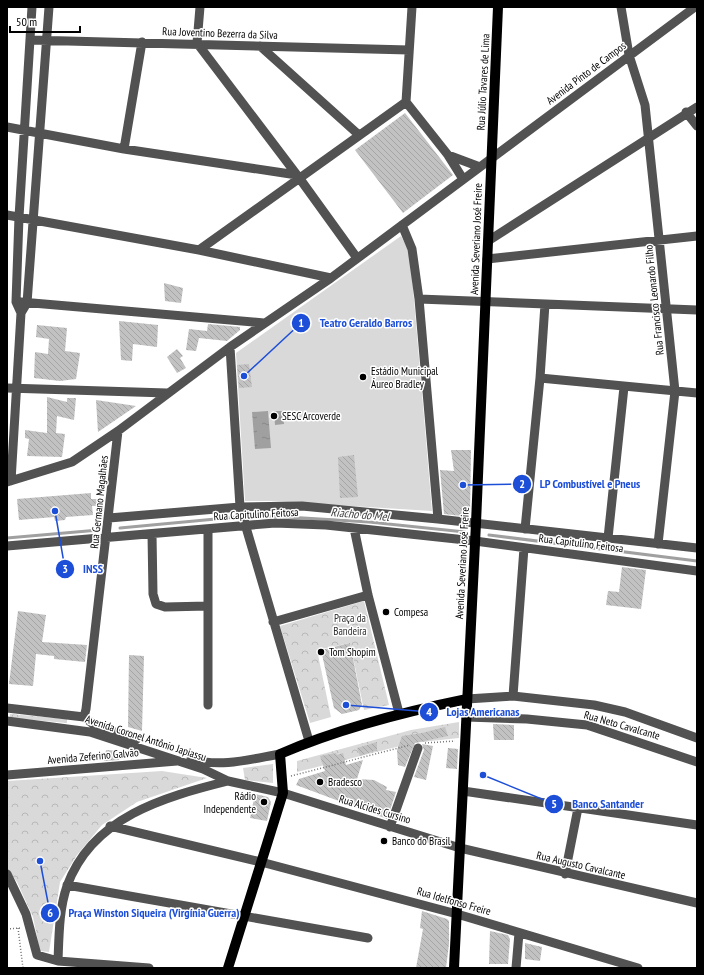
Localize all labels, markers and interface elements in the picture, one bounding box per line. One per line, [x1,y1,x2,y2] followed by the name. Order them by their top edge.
[10,8,80,34] scale bar
[16,14,37,29] text: 50 m
[162,24,278,42] street label: Rua Joventino Bezerra da Silva
[473,33,493,131] street label: Rua Júlio Tavares de Lima
[543,38,629,107] street label: Avenida Pinto de Campos
[467,182,485,295] street label: Avenida Severiano José Freire
[641,244,667,356] street label: Rua Francisco Leonardo Filho
[291,311,420,335] callout: Teatro Geraldo Barros
[298,315,304,330] text: 1
[320,315,412,330] text: Teatro Geraldo Barros
[371,364,439,391] place label: Estádio Municipal Áureo Bradley
[358,372,368,382] marker: Estádio Municipal Áureo Bradley
[282,409,341,423] place label: SESC Arcoverde
[269,411,279,421] marker: SESC Arcoverde
[87,454,111,549] street label: Rua Germano Magalhães
[512,472,649,496] callout: LP Combustível e Pneus
[519,476,525,491] text: 2
[540,476,640,491] text: LP Combustível e Pneus
[330,504,391,524] water label: Riacho do Mel
[213,505,299,523] street label: Rua Capitulino Feitosa
[452,506,472,619] street label: Avenida Severiano José Freire
[538,531,624,555] street label: Rua Capitulino Feitosa
[55,557,111,581] callout: INSS
[62,561,68,576] text: 3
[83,561,103,576] text: INSS
[394,605,428,619] place label: Compesa
[381,607,391,617] marker: Compesa
[333,611,367,638] park label: Praça da Bandeira
[329,645,376,659] place label: Tom Shopim
[316,647,326,657] marker: Tom Shopim
[419,700,528,724] callout: Lojas Americanas
[426,704,432,719] text: 4
[446,704,520,719] text: Lojas Americanas
[582,707,662,743] street label: Rua Neto Cavalcante
[84,712,209,764] street label: Avenida Coronel Antônio Japiassu
[47,745,139,767] street label: Avenida Zeferino Galvão
[328,775,362,789] place label: Bradesco
[315,777,325,787] marker: Bradesco
[204,789,256,816] place label: Rádio Independente
[337,791,413,827] street label: Rua Alcides Cursino
[544,792,652,816] callout: Banco Santander
[551,796,557,811] text: 5
[572,796,644,811] text: Banco Santander
[259,797,269,807] marker: Rádio Independente
[392,834,451,848] place label: Banco do Brasil
[379,836,389,846] marker: Banco do Brasil
[535,848,627,882] street label: Rua Augusto Cavalcante
[415,884,493,918] street label: Rua Idelfonso Freire
[40,901,248,925] callout: Praça Winston Siqueira (Virgínia Guerra)
[47,905,53,920] text: 6
[68,905,240,920] text: Praça Winston Siqueira (Virgínia Guerra)

